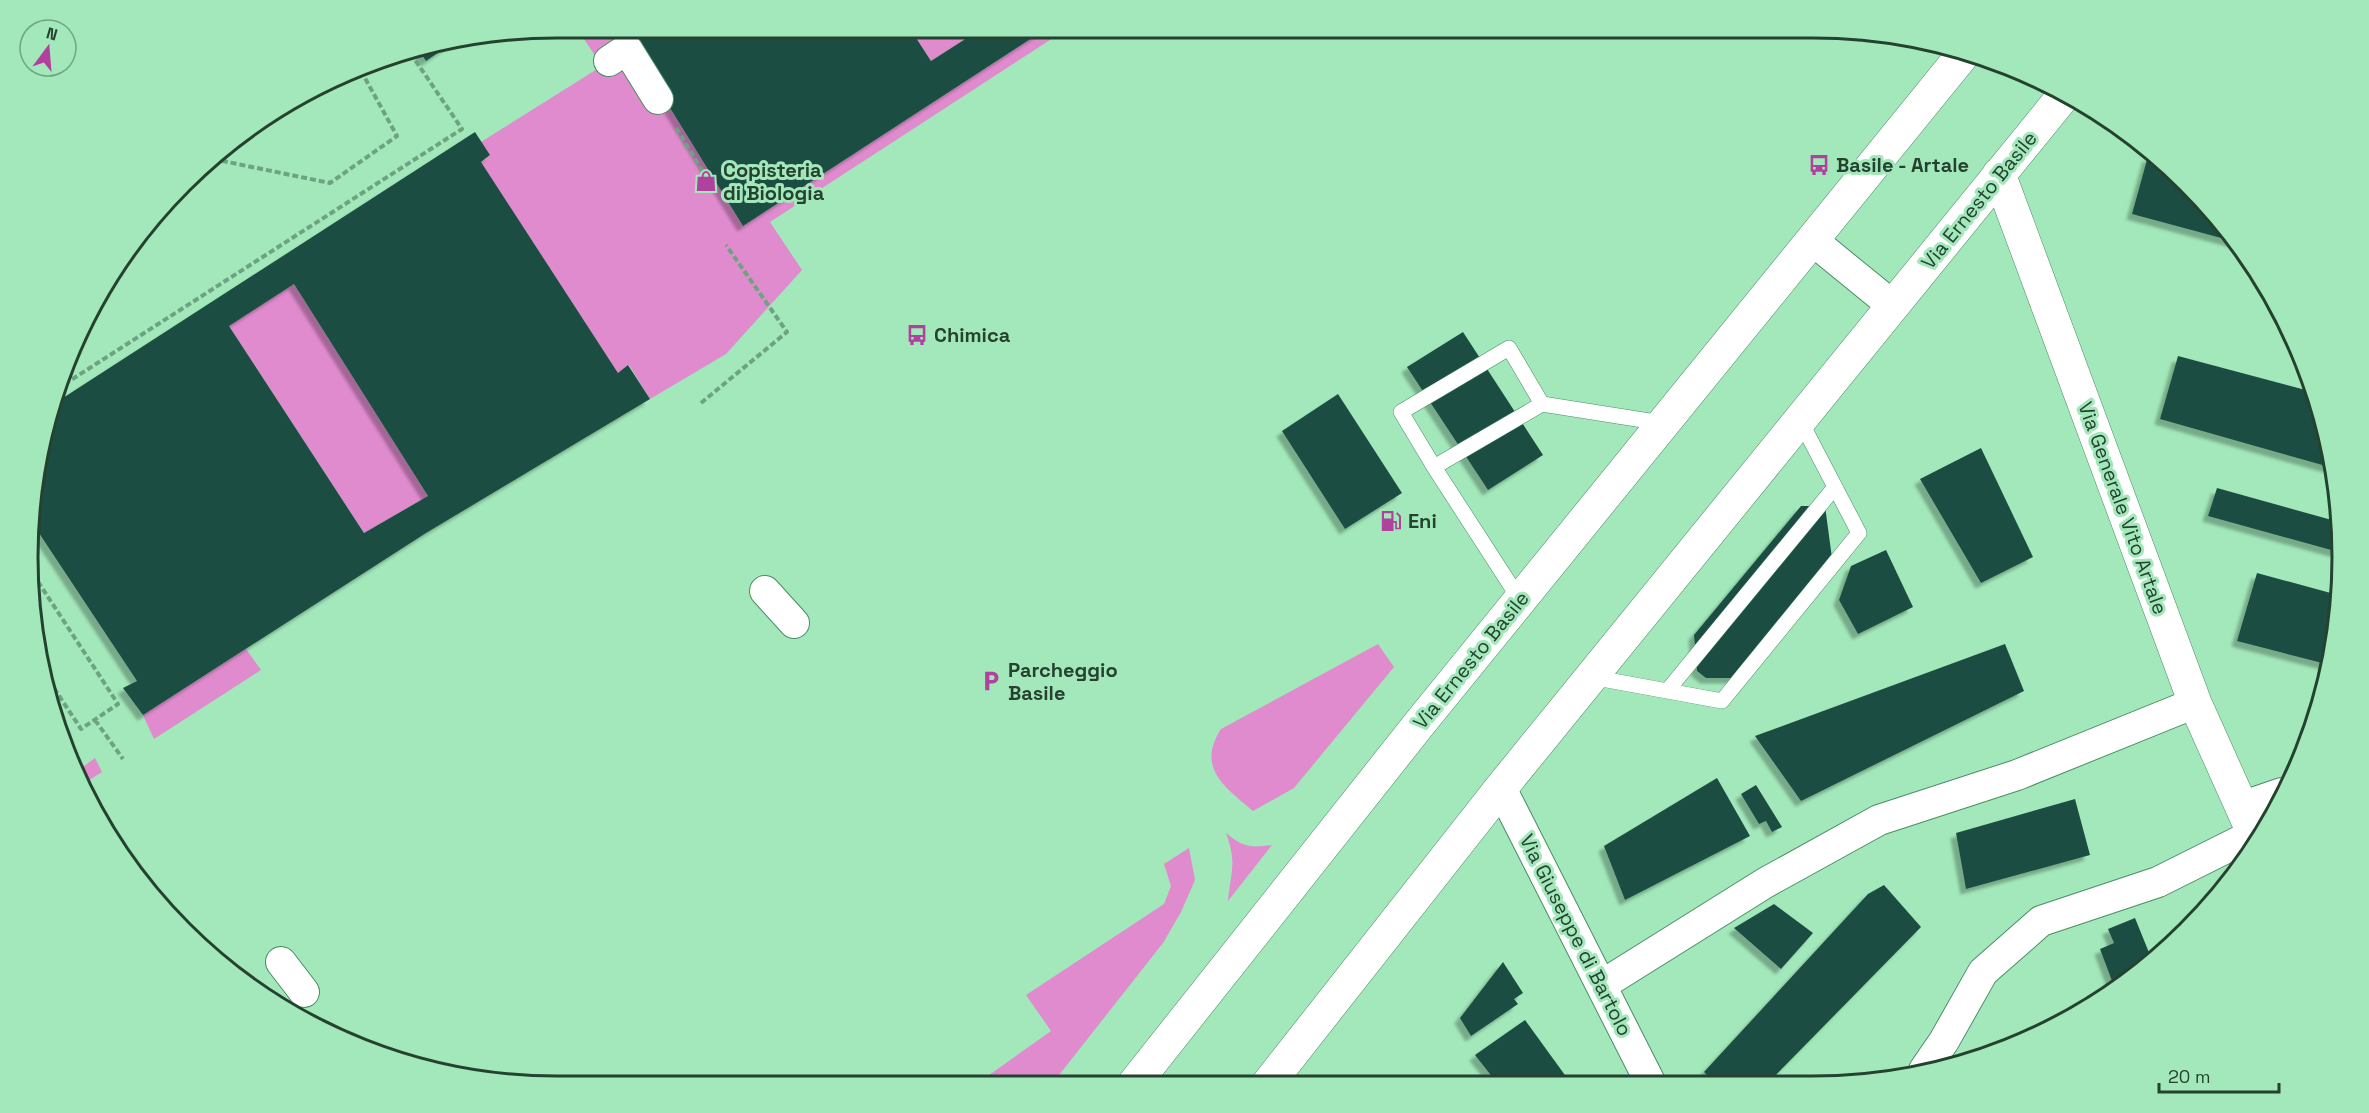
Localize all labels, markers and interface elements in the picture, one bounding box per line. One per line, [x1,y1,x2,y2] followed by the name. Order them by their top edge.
[18,18,78,78] north arrow
[44,22,60,46] text: N
[1915,126,2043,274] street label: Via Ernesto Basile
[1836,152,1969,178] place label: Basile - Artale
[1807,153,1831,177] bus stop icon: Basile - Artale
[723,157,825,206] place label: Copisteria di Biologia
[694,169,718,193] shop icon: Copisteria di Biologia
[934,322,1011,348] place label: Chimica
[905,323,929,347] bus stop icon: Chimica
[2072,398,2174,618] street label: Via Generale Vito Artale
[1408,508,1437,534] place label: Eni
[1379,509,1403,533] fuel station icon: Eni
[1407,586,1535,734] street label: Via Ernesto Basile
[1008,657,1118,706] place label: Parcheggio Basile
[979,669,1003,693] parking icon: Parcheggio Basile
[1514,830,1638,1040] street label: Via Giuseppe di Bartolo
[2159,1056,2279,1094] scale bar
[2168,1065,2211,1088] text: 20 m

